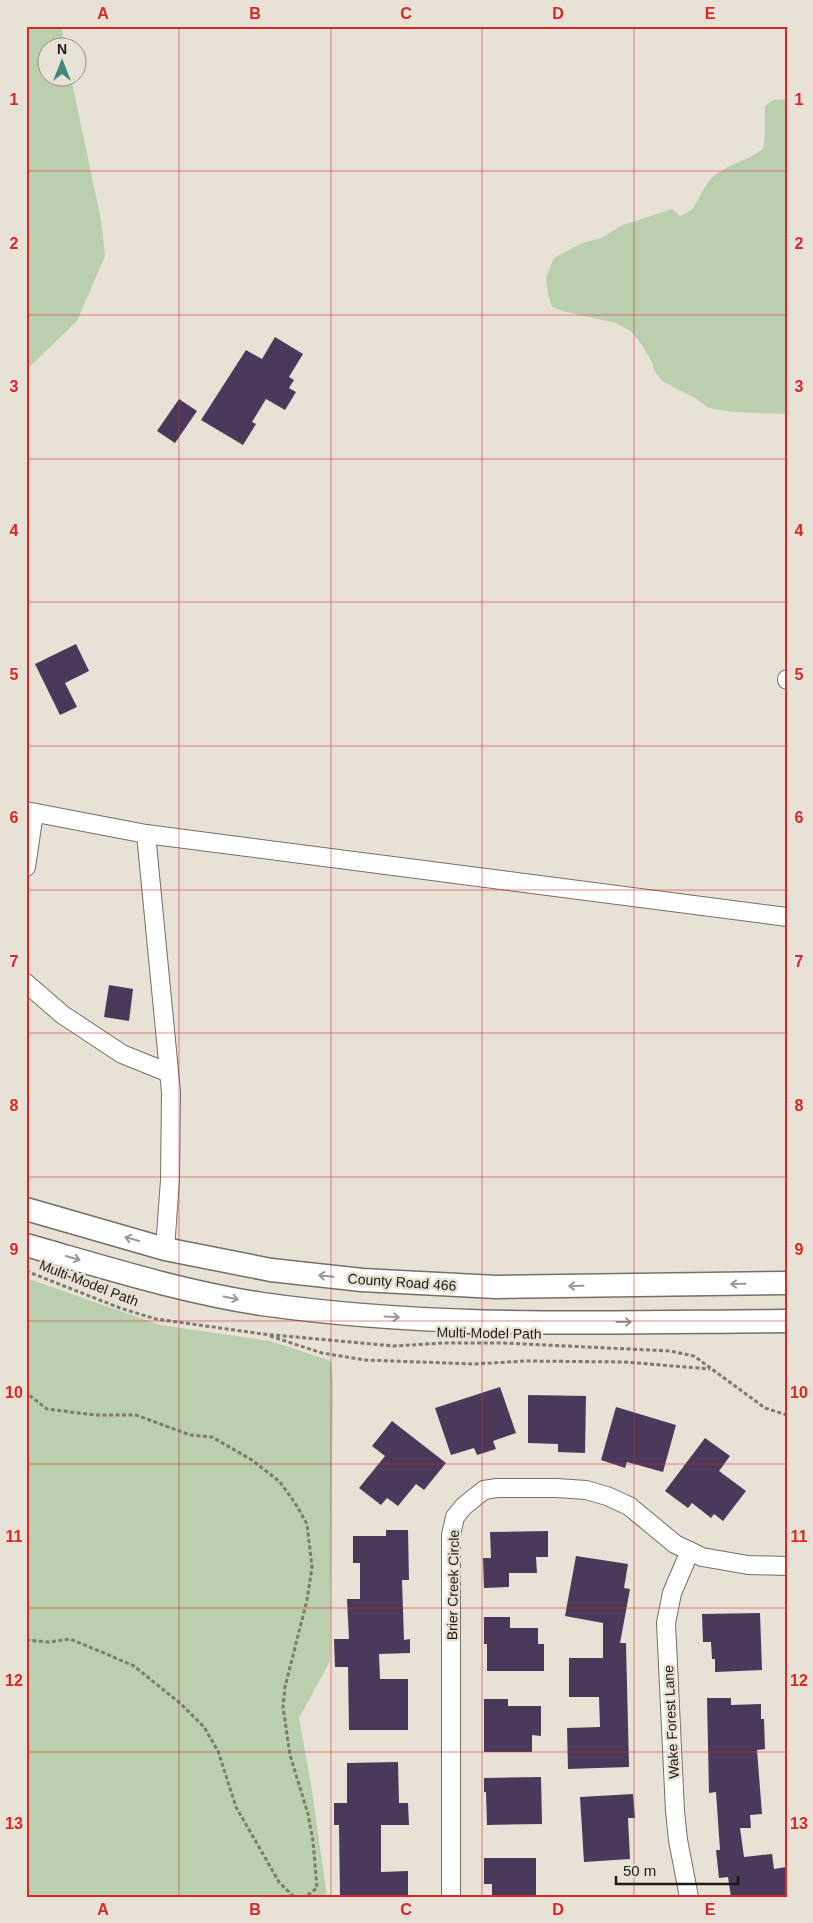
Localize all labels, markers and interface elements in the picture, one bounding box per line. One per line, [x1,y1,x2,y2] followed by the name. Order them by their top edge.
[97,5,109,22] text: A
[249,5,261,22] text: B
[400,5,412,22] text: C
[552,5,564,22] text: D
[705,5,716,22] text: E
[38,38,88,88] north arrow
[57,41,67,57] text: N
[10,91,19,108] text: 1
[795,91,804,108] text: 1
[10,235,19,252] text: 2
[795,235,804,252] text: 2
[10,378,19,395] text: 3
[795,378,804,395] text: 3
[10,522,19,539] text: 4
[795,522,804,539] text: 4
[10,666,19,683] text: 5
[795,666,804,683] text: 5
[10,809,19,826] text: 6
[795,809,804,826] text: 6
[10,953,19,970] text: 7
[795,953,804,970] text: 7
[10,1097,19,1114] text: 8
[795,1097,804,1114] text: 8
[125,1234,141,1244] one-way arrow
[10,1241,19,1258] text: 9
[795,1241,804,1258] text: 9
[65,1254,81,1264] one-way arrow
[37,1257,141,1309] street label: Multi-Model Path
[347,1270,457,1294] street label: County Road 466
[318,1271,334,1281] one-way arrow
[730,1279,746,1289] one-way arrow
[568,1281,584,1291] one-way arrow
[222,1293,238,1303] one-way arrow
[383,1313,399,1322] one-way arrow
[616,1317,632,1327] one-way arrow
[436,1324,542,1342] street label: Multi-Model Path
[5,1384,23,1401] text: 10
[790,1384,808,1401] text: 10
[6,1528,23,1545] text: 11
[791,1528,808,1545] text: 11
[444,1529,462,1640] street label: Brier Creek Circle
[660,1665,682,1779] street label: Wake Forest Lane
[5,1672,23,1689] text: 12
[790,1672,808,1689] text: 12
[5,1815,23,1832] text: 13
[790,1815,808,1832] text: 13
[616,1853,738,1885] scale bar
[623,1862,656,1879] text: 50 m
[97,1901,109,1918] text: A
[249,1901,261,1918] text: B
[400,1901,412,1918] text: C
[552,1901,564,1918] text: D
[705,1901,716,1918] text: E

